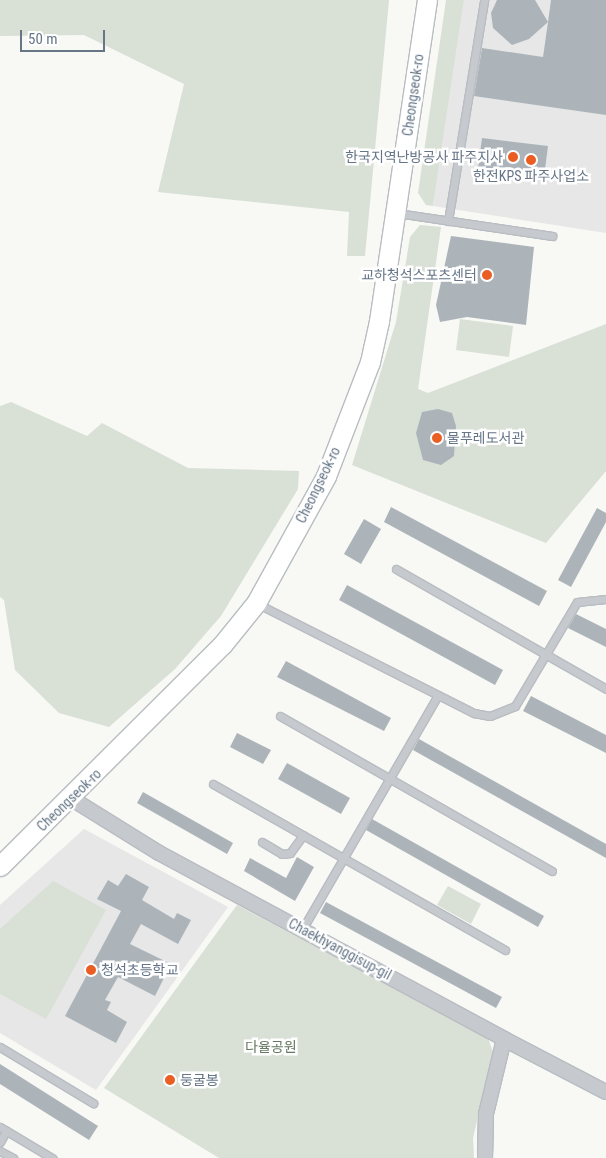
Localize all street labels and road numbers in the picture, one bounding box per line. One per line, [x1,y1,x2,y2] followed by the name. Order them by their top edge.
[399,53,427,137] street label: Cheongseok-ro
[292,444,344,526] street label: Cheongseok-ro
[33,765,105,835] street label: Cheongseok-ro
[286,915,394,983] street label: Chaekhyanggisup-gil

